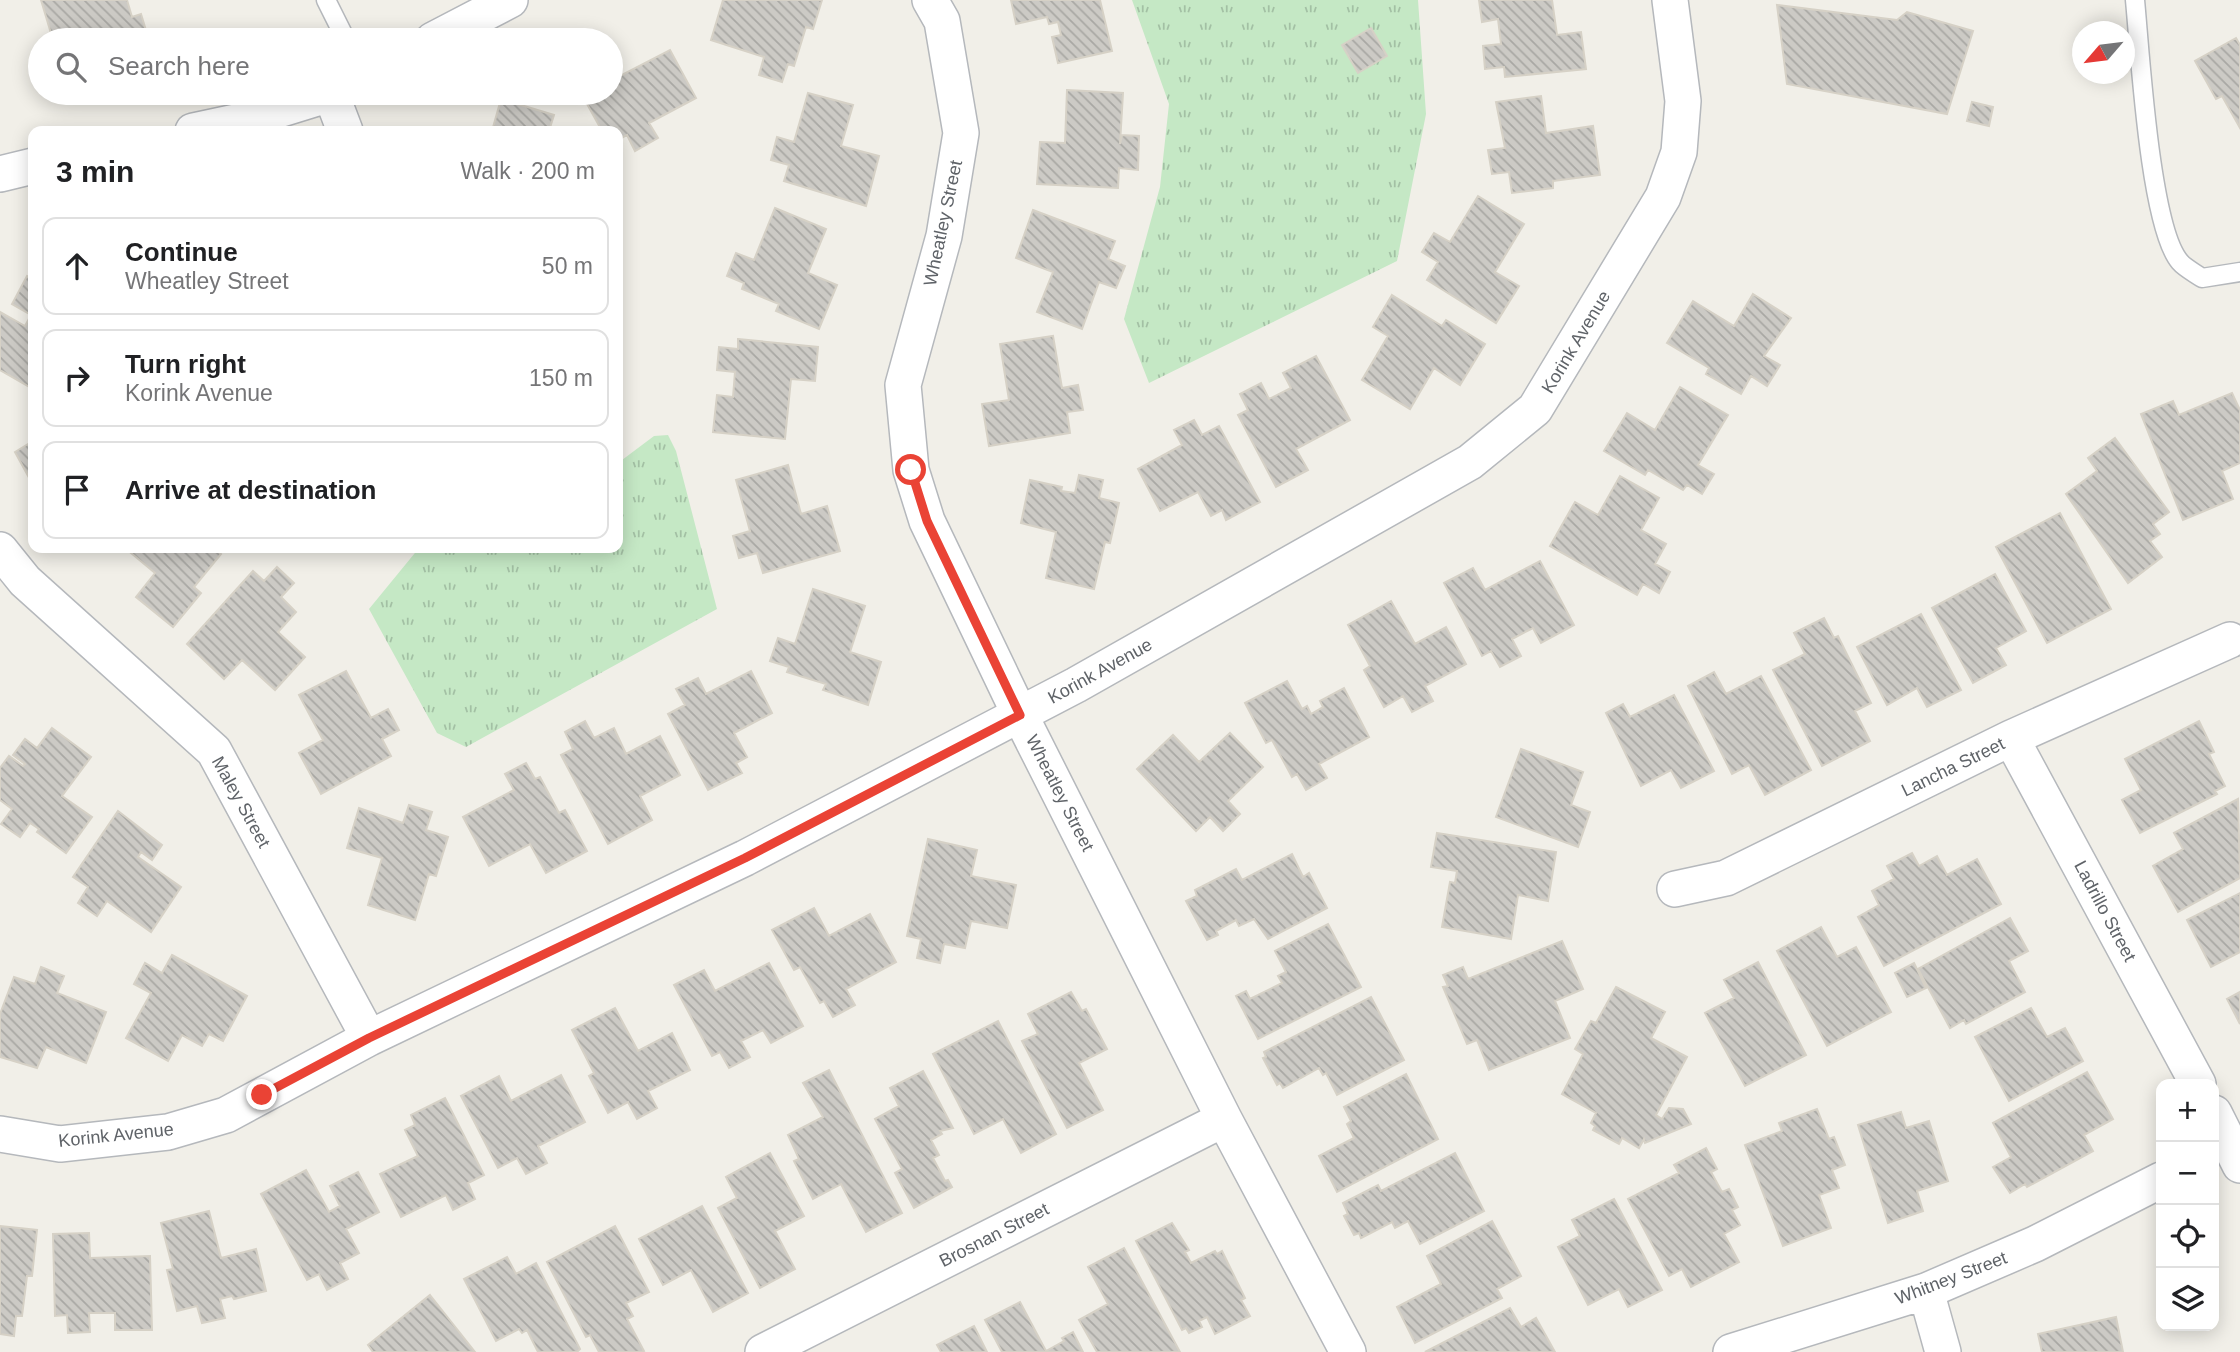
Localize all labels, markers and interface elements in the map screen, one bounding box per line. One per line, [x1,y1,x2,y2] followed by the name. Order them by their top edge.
[2072,21,2135,84] north arrow
[28,28,623,105] search box
[52,48,90,86] icon: search
[108,51,250,81] text: Search here
[56,155,134,188] text: 3 min
[460,158,595,184] text: Walk · 200 m
[920,158,966,288] street label: Wheatley Street
[125,237,238,267] text: Continue
[58,247,96,285] icon: ahead
[542,253,593,279] text: 50 m
[125,268,289,294] text: Wheatley Street
[1538,287,1614,397] street label: Korink Avenue
[125,349,246,379] text: Turn right
[58,359,96,397] icon: right
[529,365,593,391] text: 150 m
[125,380,273,406] text: Korink Avenue
[895,454,926,485] route start
[58,471,96,509] icon: arrive
[125,475,376,505] text: Arrive at destination
[1045,634,1155,708] street label: Korink Avenue
[1022,731,1098,855] street label: Wheatley Street
[1898,733,2008,801] street label: Lancha Street
[208,753,274,851] street label: Maley Street
[2070,857,2140,965] street label: Ladrillo Street
[246,1079,277,1110] route end
[2156,1079,2219,1331] map controls
[2156,1079,2219,1142] button: +
[57,1119,175,1151] street label: Korink Avenue
[2156,1142,2219,1205] button: −
[936,1199,1052,1271] street label: Brosnan Street
[2156,1205,2219,1268] button: locate
[1892,1248,2010,1308] street label: Whitney Street
[2156,1268,2219,1331] button: layers

